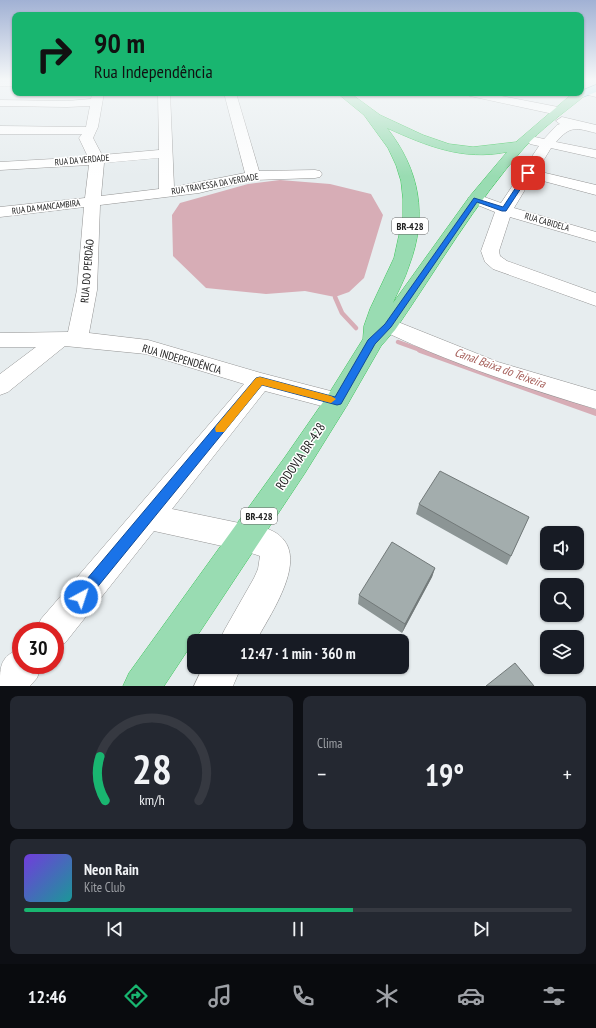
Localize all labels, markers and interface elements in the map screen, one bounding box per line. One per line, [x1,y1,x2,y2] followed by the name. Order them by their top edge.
[94,24,145,61] text: 90 m
[28,28,80,80] icon: right
[94,60,213,83] text: Rua Independência
[54,152,110,167] street label: RUA DA VERDADE
[511,156,545,190] pin
[517,162,539,184] icon: arrive
[171,170,259,197] street label: RUA TRAVESSA DA VERDADE
[11,197,81,216] street label: RUA DA MANCAMBIRA
[524,210,571,233] street label: RUA CABIDELA
[392,218,428,234] road number: BR-428
[77,239,97,303] street label: RUA DO PERDÃO
[141,341,224,377] street label: RUA INDEPENDÊNCIA
[453,344,549,391] water label: Canal Baixa do Teixeira
[272,419,329,493] street label: RODOVIA BR-428
[241,508,277,524] road number: BR-428
[540,526,584,674] map controls
[540,526,584,570] button: sound
[60,576,102,618] position arrow
[540,578,584,622] button: search
[12,622,64,674] speed limit sign: 30
[540,630,584,674] button: layers
[240,644,356,663] text: 12:47 · 1 min · 360 m
[317,735,342,752] text: Clima
[132,741,171,794] text: 28
[425,755,464,794] text: 19°
[317,760,326,788] text: −
[563,760,572,788] text: +
[139,789,164,808] text: km/h
[84,860,139,879] text: Neon Rain
[84,879,125,896] text: Kite Club
[104,918,126,940] icon: previous
[287,918,309,940] icon: pause
[470,918,492,940] icon: next
[122,982,150,1010] icon: directions
[206,982,234,1010] icon: music
[289,982,317,1010] icon: phone
[373,982,401,1010] icon: climate
[457,982,485,1010] icon: car
[540,982,568,1010] icon: filters
[28,985,67,1008] text: 12:46

